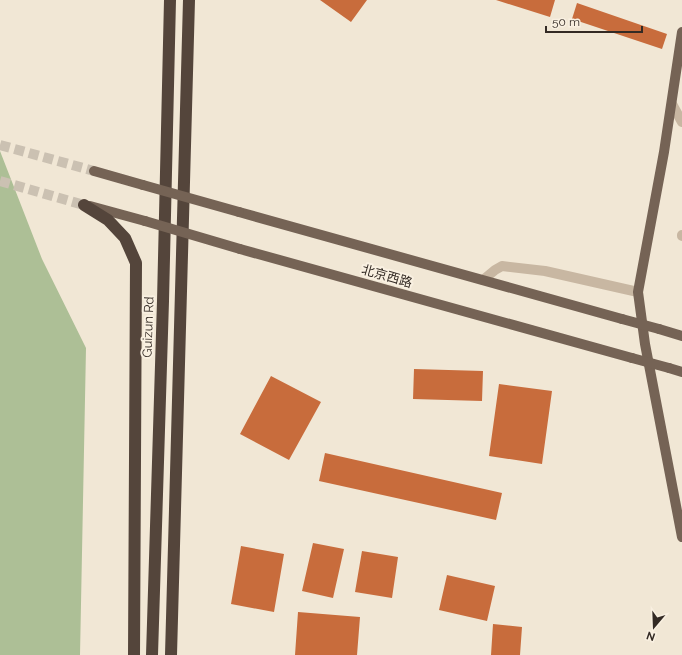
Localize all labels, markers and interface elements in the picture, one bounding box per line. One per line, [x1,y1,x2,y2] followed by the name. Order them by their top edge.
[546,8,642,34] scale bar
[552,15,580,29] text: 50 m
[360,262,414,290] street label: 北京西路
[139,296,157,358] street label: Guizun Rd
[634,607,674,647] north arrow
[645,628,657,643] text: N

